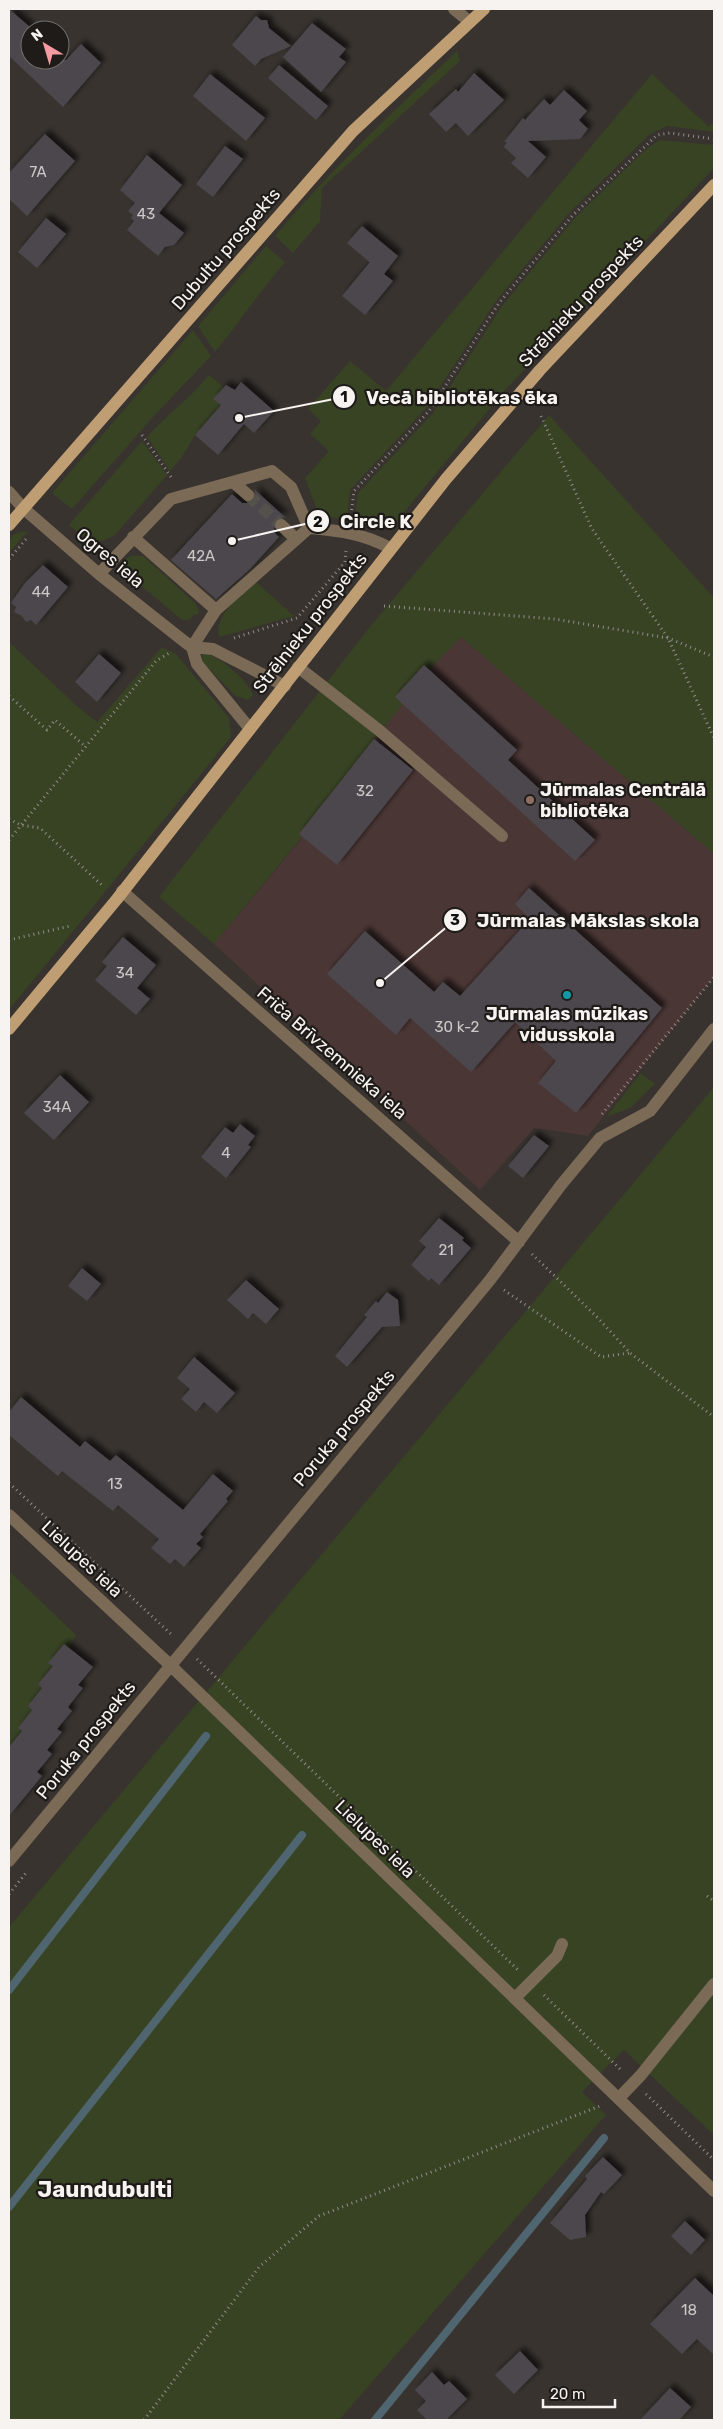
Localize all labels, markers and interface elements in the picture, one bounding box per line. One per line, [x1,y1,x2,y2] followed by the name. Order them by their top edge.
[20,20,70,70] north arrow
[28,25,47,45] text: N
[30,163,47,181] house number: 7A
[167,183,285,315] street label: Dubultu prospekts
[137,205,155,223] house number: 43
[514,230,648,372] street label: Strēlnieku prospekts
[331,380,568,414] callout: Vecā bibliotēkas ēka
[366,386,558,409] text: Vecā bibliotēkas ēka
[340,388,348,406] text: 1
[305,504,422,538] callout: Circle K
[340,510,412,533] text: Circle K
[313,513,323,531] text: 2
[72,523,148,593] street label: Ogres iela
[187,547,215,565] house number: 42A
[248,548,372,698] street label: Strēlnieku prospekts
[32,583,50,601] house number: 44
[540,779,706,822] place label: Jūrmalas Centrālā bibliotēka
[356,782,374,800] house number: 32
[524,794,536,806] marker: Jūrmalas Centrālā bibliotēka
[442,903,709,937] callout: Jūrmalas Mākslas skola
[477,909,699,932] text: Jūrmalas Mākslas skola
[450,911,460,929] text: 3
[116,964,134,982] house number: 34
[252,982,412,1124] street label: Friča Brīvzemnieka iela
[561,989,573,1001] marker: Jūrmalas mūzikas vidusskola
[486,1003,648,1046] place label: Jūrmalas mūzikas vidusskola
[435,1018,480,1036] house number: 30 k-2
[43,1098,71,1116] house number: 34A
[221,1144,231,1162] house number: 4
[438,1241,454,1259] house number: 21
[289,1365,399,1491] street label: Poruka prospekts
[107,1475,123,1493] house number: 13
[37,1516,127,1602] street label: Lielupes iela
[31,1676,141,1804] street label: Poruka prospekts
[330,1795,420,1883] street label: Lielupes iela
[38,2176,172,2203] district label: Jaundubulti
[681,2301,697,2319] house number: 18
[543,2376,616,2408] scale bar
[550,2385,585,2403] text: 20 m

